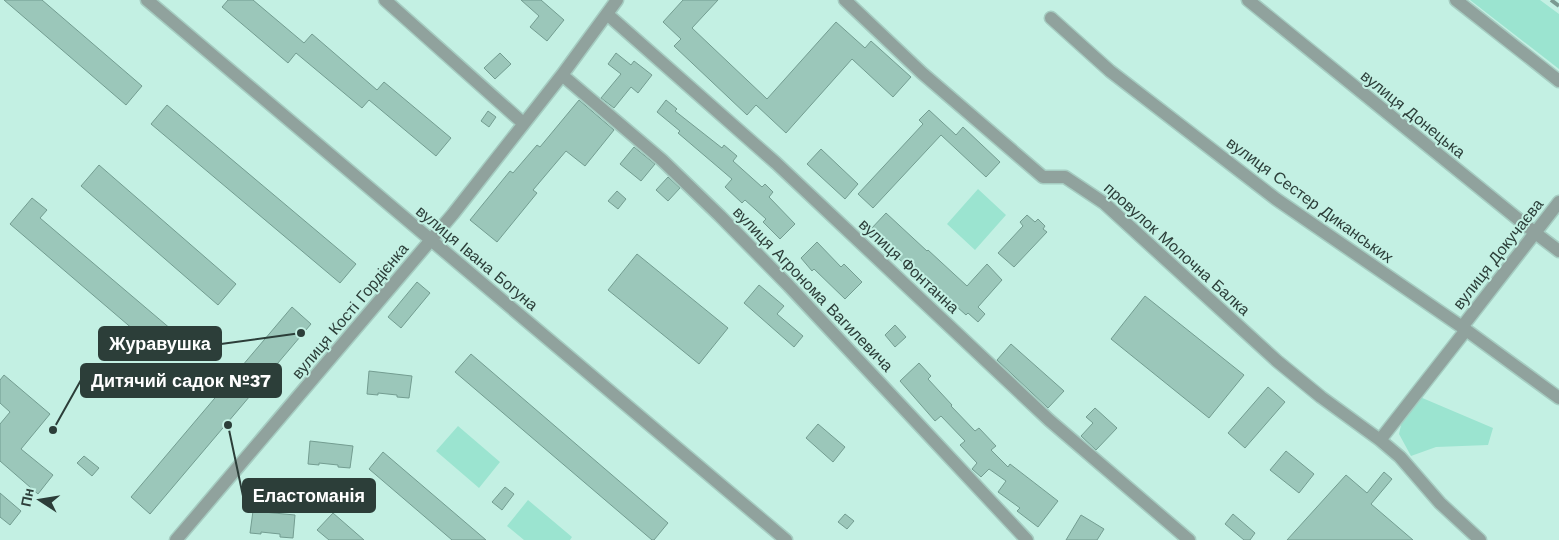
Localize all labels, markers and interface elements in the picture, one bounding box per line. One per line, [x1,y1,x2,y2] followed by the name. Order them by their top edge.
[1357,66,1469,162] street label: вулиця Донецька
[1223,133,1397,267] street label: вулиця Сестер Диканських
[1100,178,1254,320] street label: провулок Молочна Балка
[1449,195,1547,313] street label: вулиця Докучаєва
[412,201,542,315] street label: вулиця Івана Богуна
[729,203,897,376] street label: вулиця Агронома Вагилевича
[855,215,963,317] street label: вулиця Фонтанна
[288,239,412,383] street label: вулиця Кості Гордієнка
[99,327,221,360] callout: Журавушка
[108,333,212,354] text: Журавушка
[81,364,281,397] callout: Дитячий садок №37
[91,370,271,391] text: Дитячий садок №37
[15,475,65,525] north arrow
[243,479,375,512] callout: Еластоманія
[253,485,365,506] text: Еластоманія
[18,487,37,508] text: Пн

